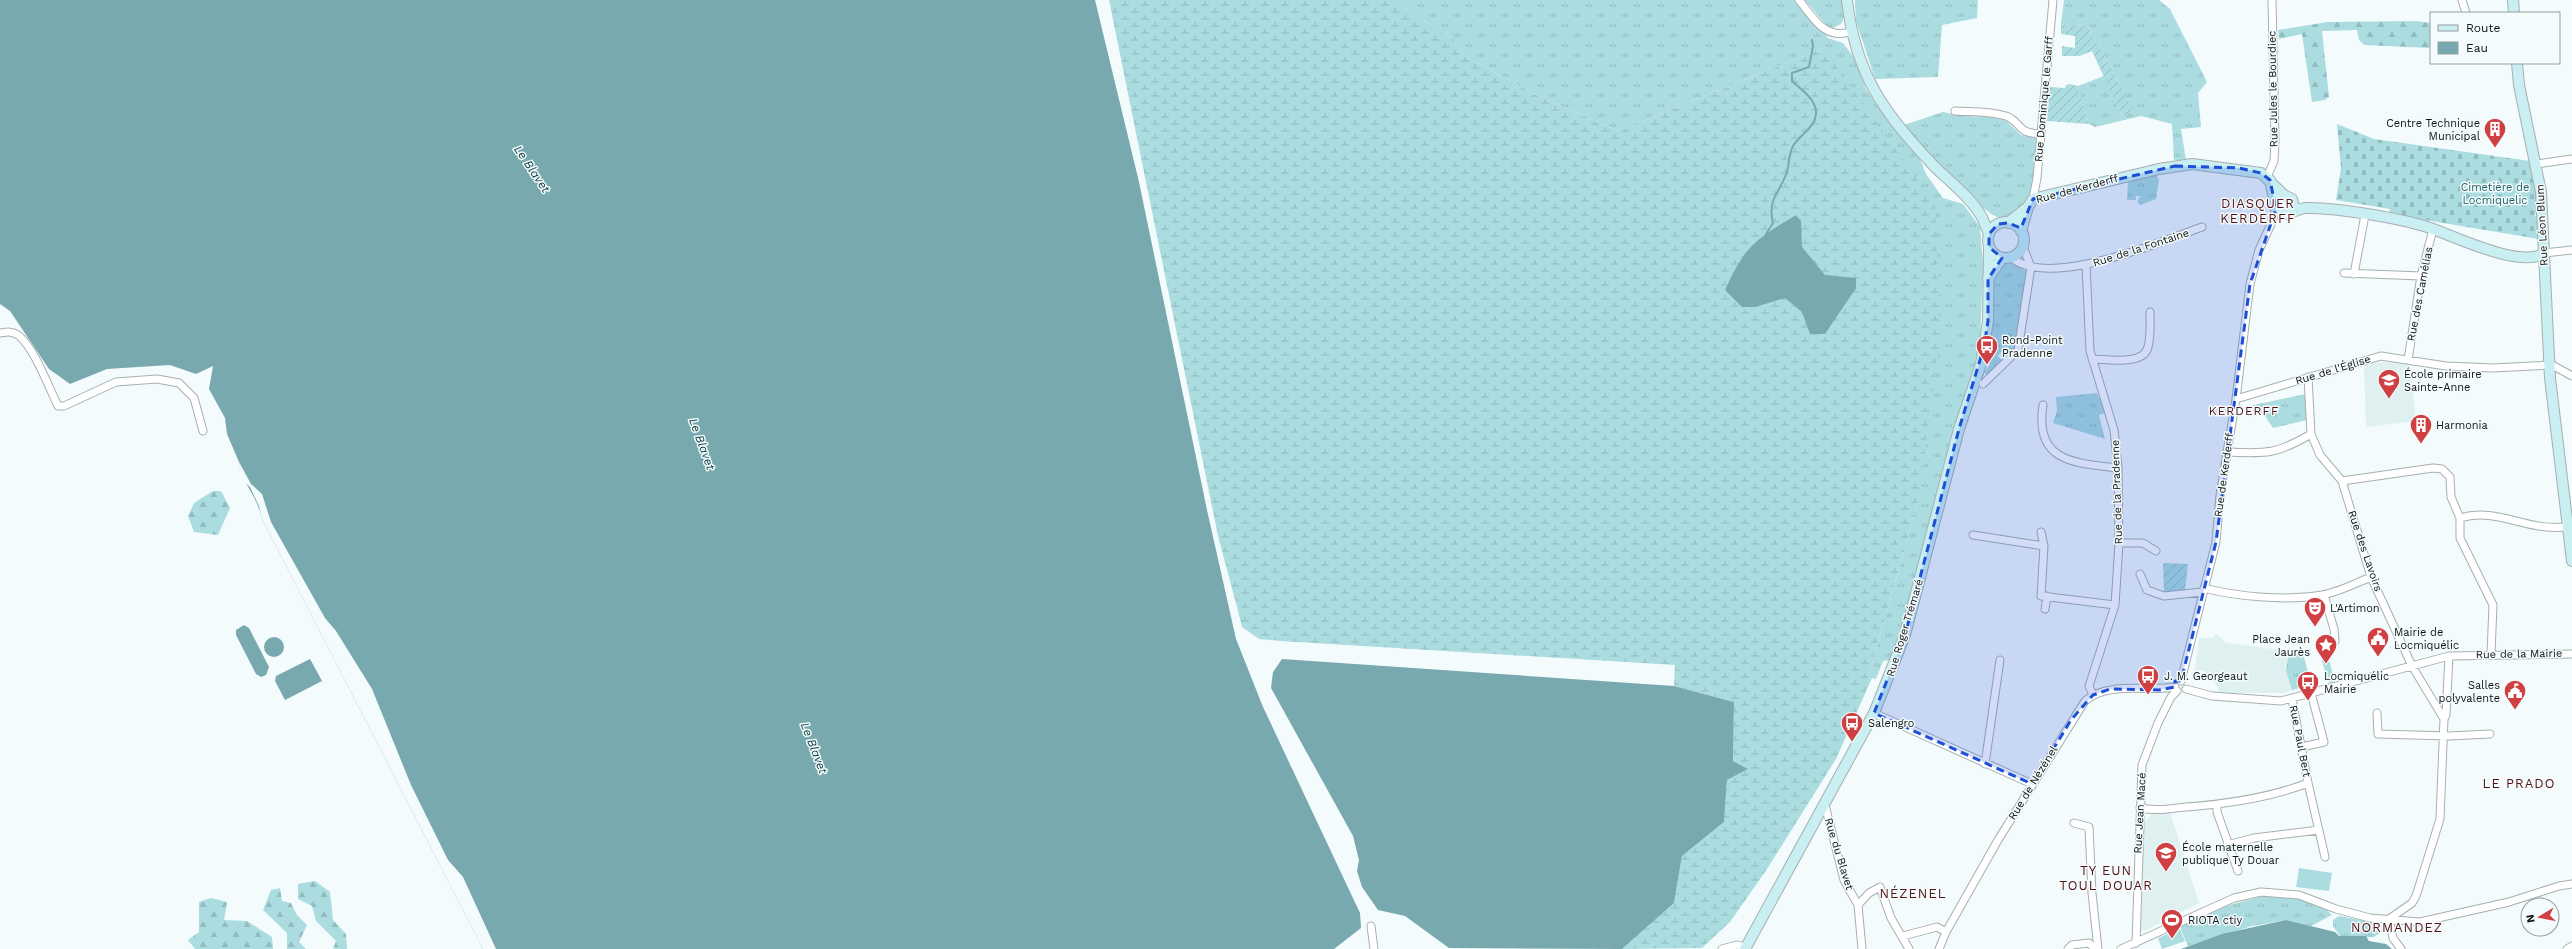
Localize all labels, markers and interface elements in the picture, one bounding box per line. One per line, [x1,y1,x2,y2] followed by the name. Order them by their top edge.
[2430,12,2560,64] legend
[2466,21,2500,35] text: Route
[2265,31,2281,147] street label: Rue Jules le Bourdiec
[2032,35,2056,162] street label: Rue Dominique le Garff
[2466,41,2488,55] text: Eau
[2482,116,2508,149] building icon: Centre Technique Municipal
[2386,117,2481,143] place label: Centre Technique Municipal
[511,143,553,195] water label: Le Blavet
[2034,172,2120,206] street label: Rue de Kerderff
[2461,181,2529,207] park label: Cimetière de Locmiquelic
[2533,184,2551,266] street label: Rue Léon Blum
[2220,196,2296,226] district label: DIASQUER KERDERFF
[2091,226,2191,270] street label: Rue de la Fontaine
[2404,246,2436,342] street label: Rue des Camélias
[1974,333,2000,366] bus stop icon: Rond-Point Pradenne
[2002,334,2063,360] place label: Rond-Point Pradenne
[2293,351,2372,388] street label: Rue de l'Église
[2376,367,2402,400] school or university icon: École primaire Sainte-Anne
[2404,367,2482,394] place label: École primaire Sainte-Anne
[2209,404,2279,418] district label: KERDERFF
[2408,412,2434,445] building icon: Harmonia
[686,416,718,472] water label: Le Blavet
[2436,419,2488,432] place label: Harmonia
[2212,432,2236,518] street label: Rue de Kerderff
[2109,439,2125,545] street label: Rue de la Pradenne
[2345,509,2385,593] street label: Rue des Lavoirs
[1884,578,1926,678] street label: Rue Roger Trémaré
[2302,595,2328,628] theatre icon: L'Artimon
[2330,602,2380,615] place label: L'Artimon
[2365,625,2391,658] public building icon: Mairie de Locmiquélic
[2394,626,2459,652] place label: Mairie de Locmiquélic
[2313,632,2339,665] place icon: Place Jean Jaurès
[2252,633,2310,659] place label: Place Jean Jaurès
[2476,647,2562,661] street label: Rue de la Mairie
[2135,663,2161,696] bus stop icon: J. M. Georgeaut
[2295,669,2321,702] bus stop icon: Locmiquélic Mairie
[2164,670,2248,683] place label: J. M. Georgeaut
[2324,670,2389,696] place label: Locmiquélic Mairie
[2502,678,2528,711] public building icon: Salles polyvalente
[2439,679,2500,705] place label: Salles polyvalente
[2287,704,2313,778] street label: Rue Paul Bert
[1839,710,1865,743] bus stop icon: Salengro
[1868,717,1914,730] place label: Salengro
[798,720,830,776] water label: Le Blavet
[2006,743,2061,822] street label: Rue de Nézénel
[2131,772,2149,854] street label: Rue Jean Macé
[2483,776,2555,791] district label: LE PRADO
[1822,816,1856,892] street label: Rue du Blavet
[2153,840,2179,873] school or university icon: École maternelle publique Ty Douar
[2182,840,2280,867] place label: École maternelle publique Ty Douar
[2059,863,2153,893] district label: TY EUN TOUL DOUAR
[1880,885,1946,901] district label: NÉZENEL
[2520,897,2560,937] north arrow
[2159,907,2185,940] sports icon: RIOTA ctiy
[2188,914,2242,927] place label: RIOTA ctiy
[2524,914,2538,924] text: N
[2351,920,2443,935] district label: NORMANDEZ

